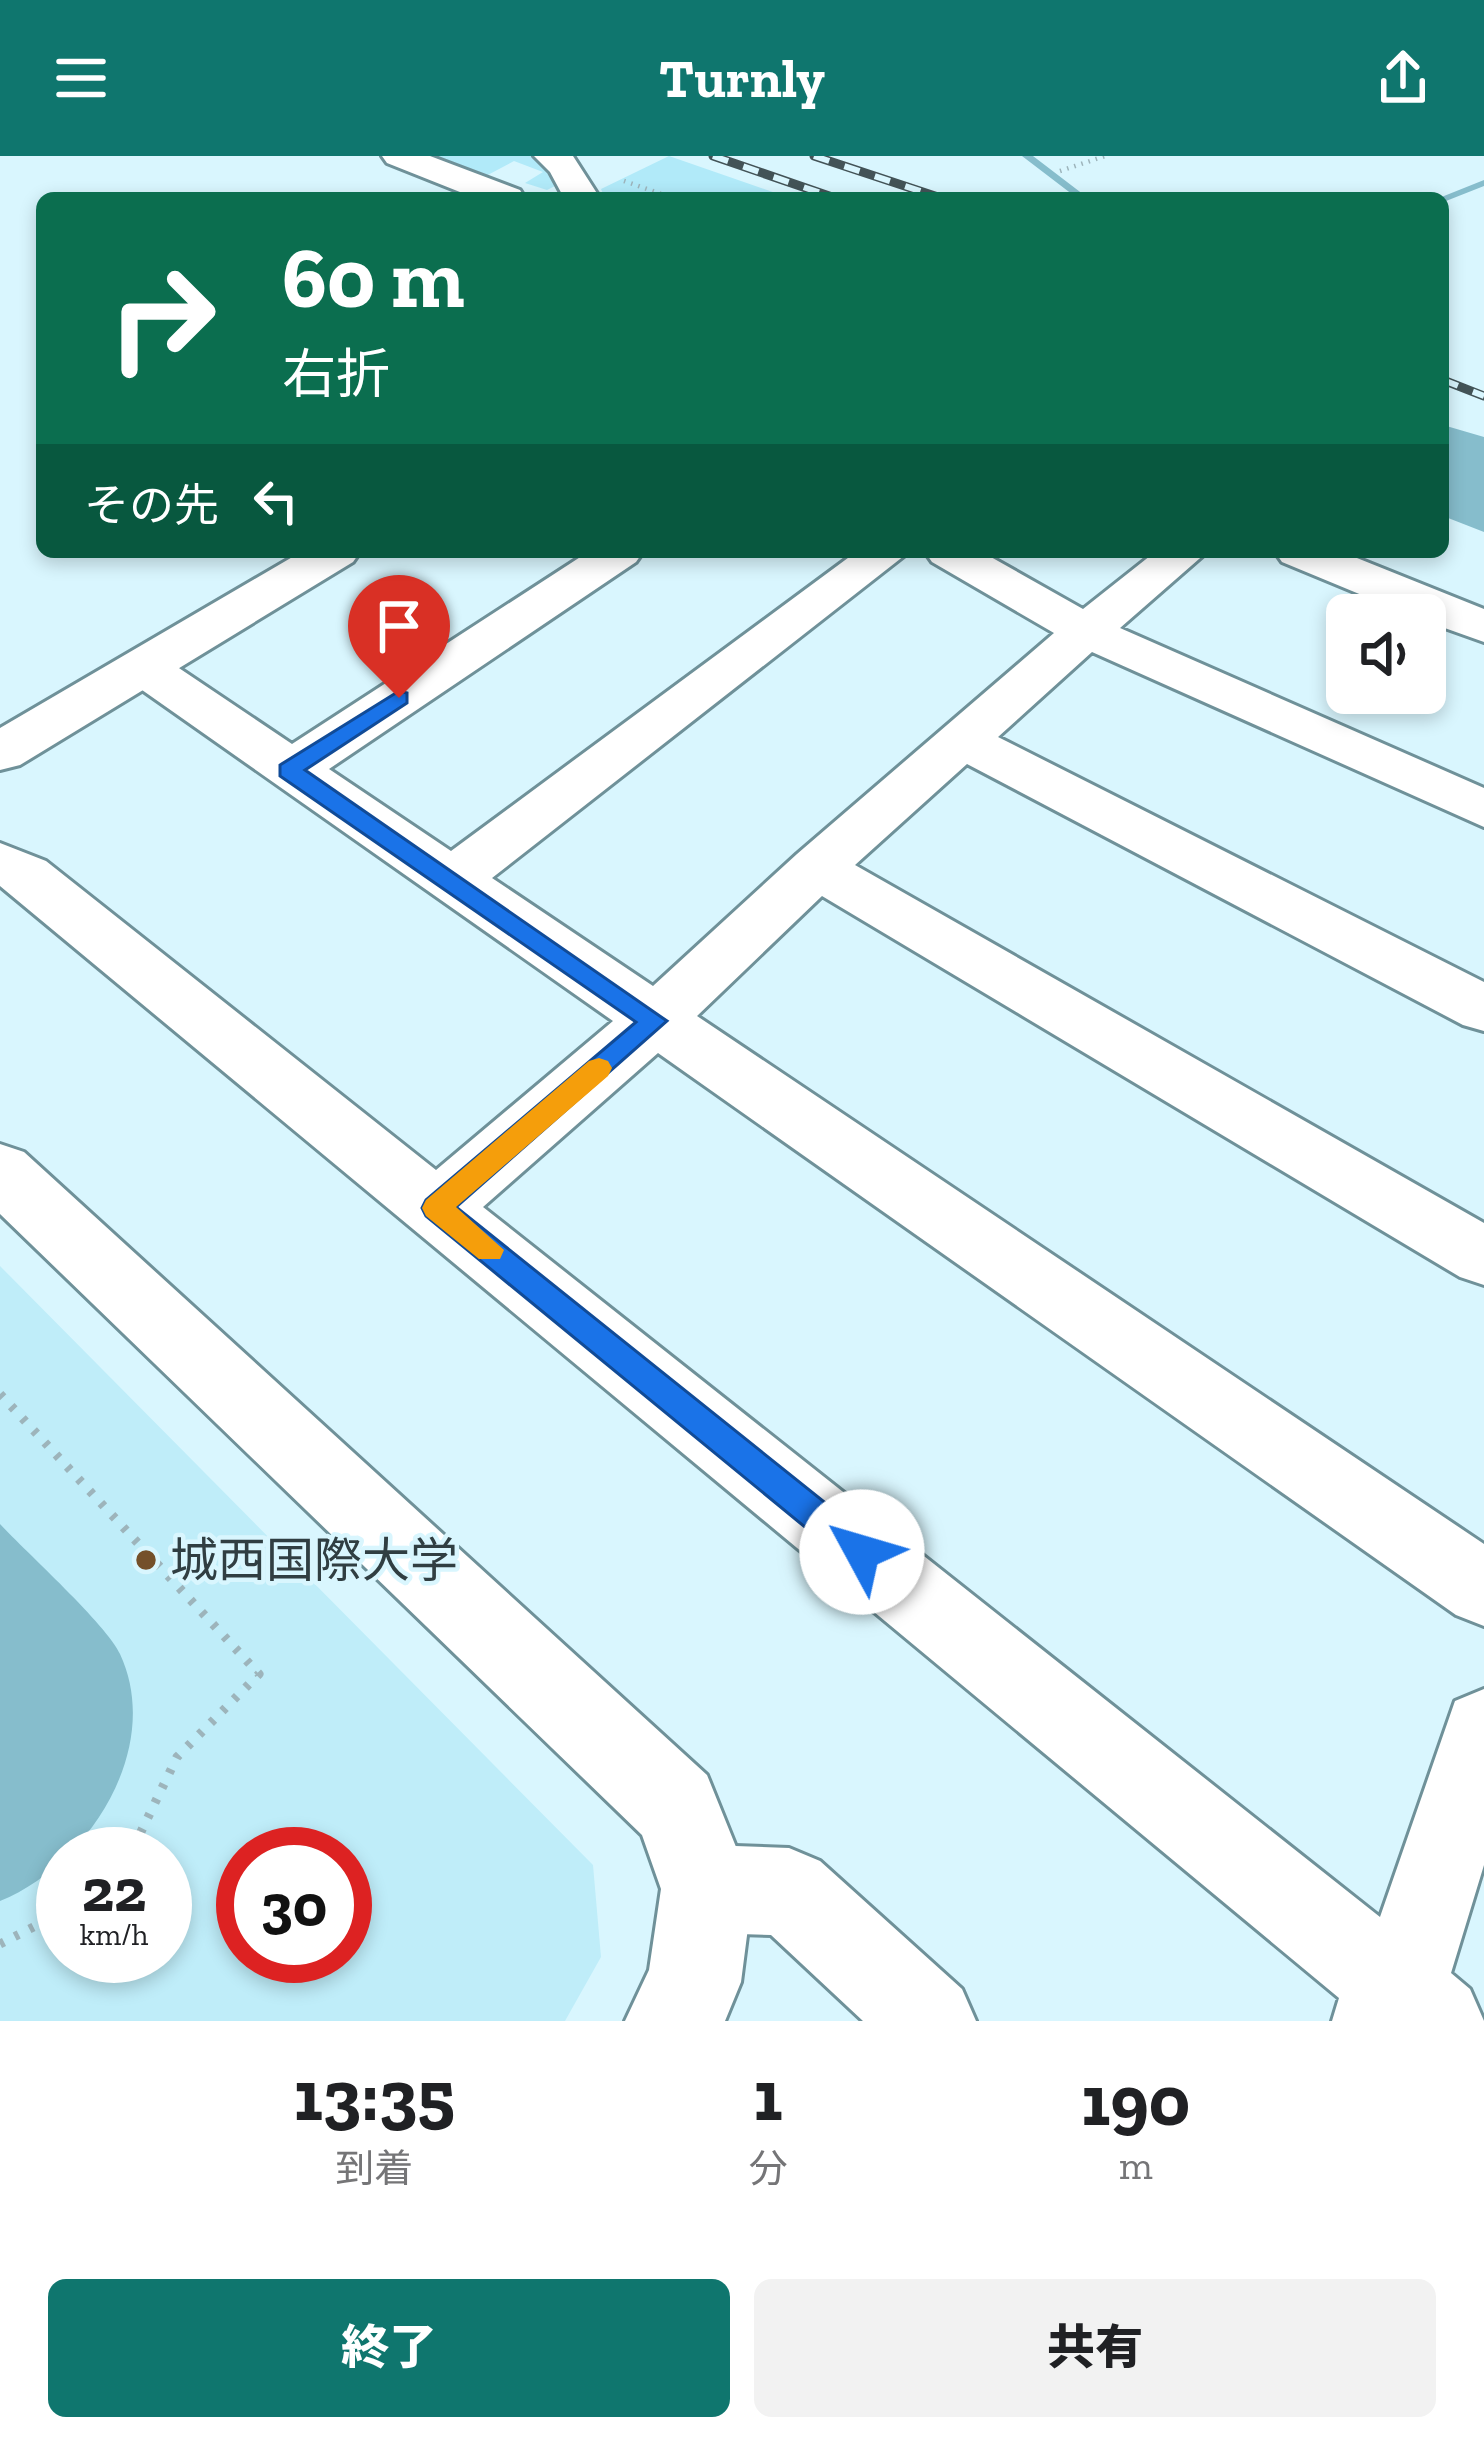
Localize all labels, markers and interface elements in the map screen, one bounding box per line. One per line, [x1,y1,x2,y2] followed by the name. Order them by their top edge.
[48,45,114,111] icon: menu
[1370,45,1436,111] icon: share
[659,46,825,111] text: Turnly
[282,228,465,329] text: 60 m
[84,240,240,396] icon: right
[282,342,390,407] text: 右折
[243,468,309,534] icon: left
[84,479,219,533] text: その先
[348,575,450,698] pin
[366,593,432,659] icon: arrive
[1326,594,1446,714] map controls
[1326,594,1446,714] button: sound
[799,1489,925,1615] position arrow
[170,1532,458,1589] place label: 城西国際大学
[133,1547,159,1573] marker: 城西国際大学
[216,1827,372,1983] speed limit sign: 30
[82,1854,146,1926] text: 22
[80,1917,148,1953] text: km/h
[294,2052,455,2138] text: 13:35
[754,2052,783,2138] text: 1
[1081,2057,1190,2143] text: 190
[1119,2142,1153,2189] text: m
[335,2145,413,2192] text: 到着
[749,2145,788,2192] text: 分
[48,2279,730,2417] button: 終了
[754,2279,1436,2417] button: 共有

